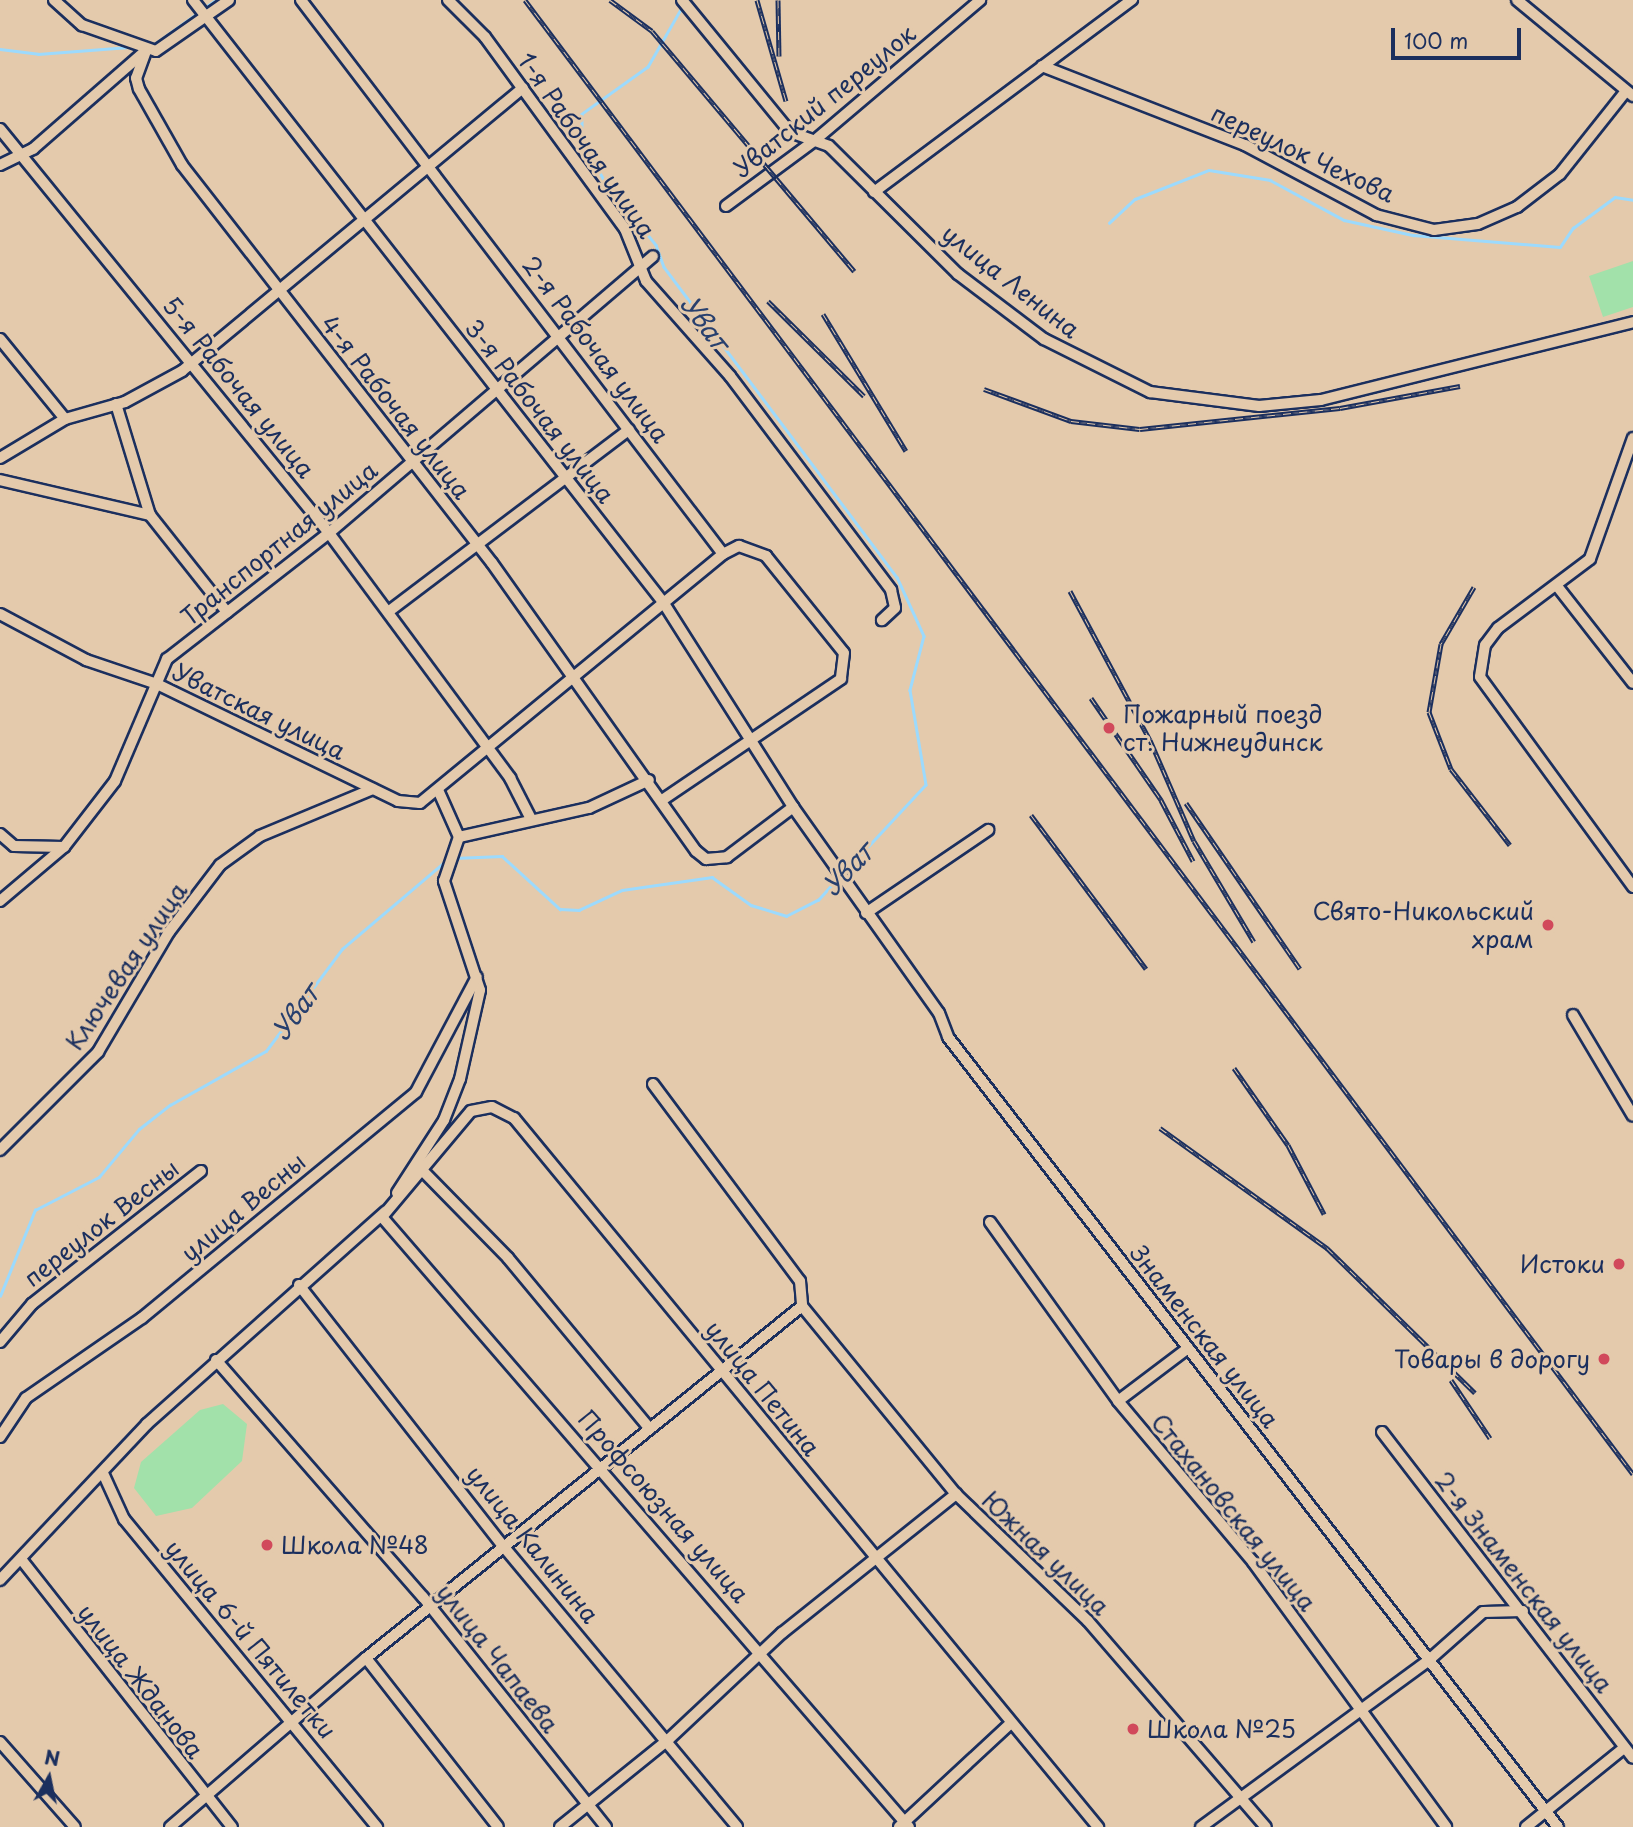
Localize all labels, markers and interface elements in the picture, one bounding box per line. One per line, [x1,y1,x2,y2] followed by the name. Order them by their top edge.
[1395,14,1524,58] scale bar
[727,19,921,183] street label: Уватский переулок
[1404,24,1468,56] text: 100 m
[512,47,662,243] street label: 1-я Рабочая улица
[1206,98,1400,208] street label: переулок Чехова
[936,218,1086,344] street label: улица Ленина
[516,250,676,448] street label: 2-я Рабочая улица
[674,288,736,356] water label: Уват
[157,291,321,483] street label: 5-я Рабочая улица
[315,309,477,505] street label: 4-я Рабочая улица
[459,313,621,509] street label: 3-я Рабочая улица
[175,455,383,631] street label: Транспортная улица
[167,656,351,766] street label: Уватская улица
[1123,700,1323,756] place label: Пожарный поезд ст. Нижнеудинск
[1101,720,1117,736] marker: Пожарный поезд ст. Нижнеудинск
[815,836,879,902] water label: Уват
[59,877,193,1055] street label: Ключевая улица
[1312,897,1534,953] place label: Свято-Никольский храм
[1540,917,1556,933] marker: Свято-Никольский храм
[265,978,325,1046] water label: Уват
[175,1146,311,1268] street label: улица Весны
[17,1153,185,1293] street label: переулок Весны
[1124,1238,1286,1434] street label: Знаменская улица
[1520,1250,1605,1278] place label: Истоки
[1611,1256,1627,1272] marker: Истоки
[699,1314,827,1462] street label: улица Петина
[1394,1345,1590,1373] place label: Товары в дорогу
[1596,1351,1612,1367] marker: Товары в дорогу
[572,1403,756,1609] street label: Профсоюзная улица
[1145,1407,1323,1617] street label: Стахановская улица
[461,1459,605,1629] street label: улица Калинина
[1428,1465,1620,1699] street label: 2-я Знаменская улица
[976,1485,1116,1621] street label: Южная улица
[281,1531,430,1559] place label: Школа №48
[159,1533,343,1745] street label: улица 6-й Пятилетки
[259,1537,275,1553] marker: Школа №48
[431,1578,565,1738] street label: улица Чапаева
[72,1598,210,1764] street label: улица Жданова
[1147,1715,1297,1743] place label: Школа №25
[1125,1721,1141,1737] marker: Школа №25
[43,1742,62,1772] text: N
[14,1743,84,1813] north arrow

